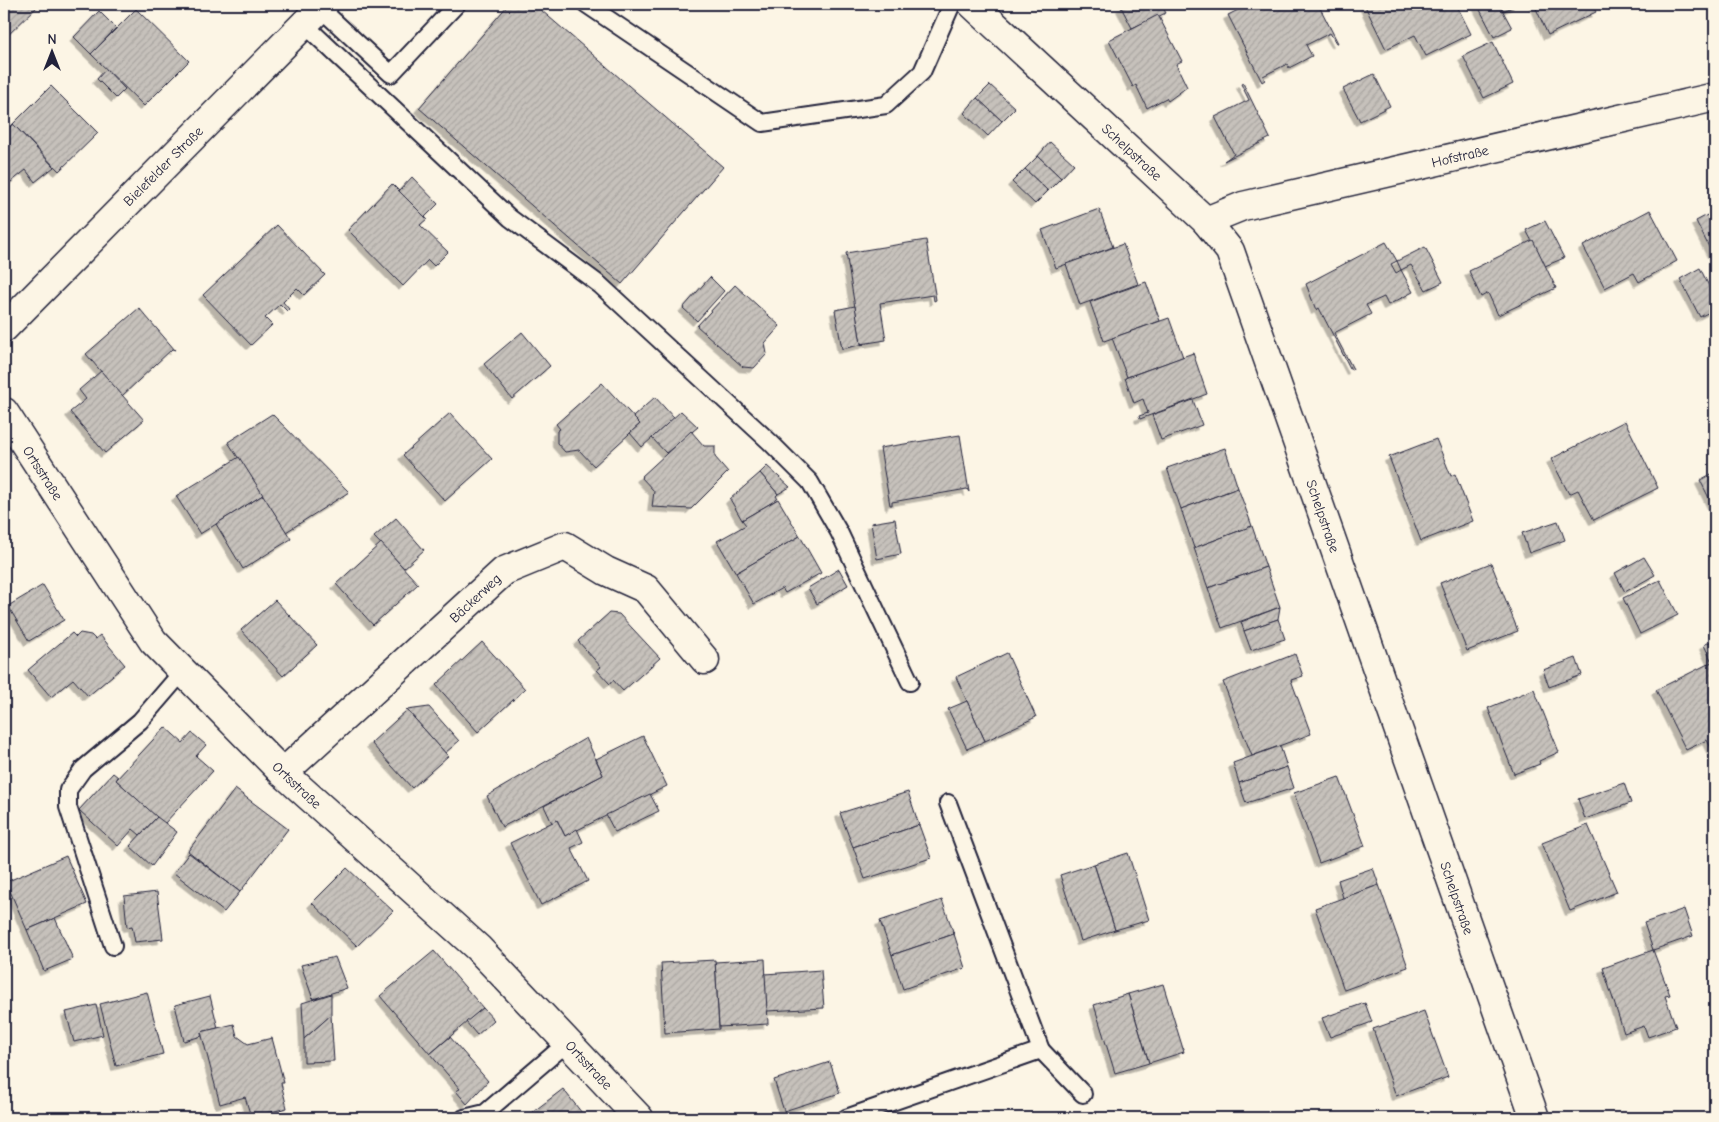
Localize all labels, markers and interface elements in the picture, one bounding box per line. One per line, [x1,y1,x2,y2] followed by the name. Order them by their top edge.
[28,28,78,78] north arrow
[47,31,57,48] text: N
[1098,120,1165,185] street label: Schelpstraße
[120,123,207,210] street label: Bielefelder Straße
[1430,142,1490,171] street label: Hofstraße
[19,443,66,504] street label: Ortsstraße
[1302,477,1343,555] street label: Schelpstraße
[446,570,505,626] street label: Bäckerweg
[269,758,325,812] street label: Ortsstraße
[1436,859,1477,937] street label: Schelpstraße
[562,1037,616,1093] street label: Ortsstraße

